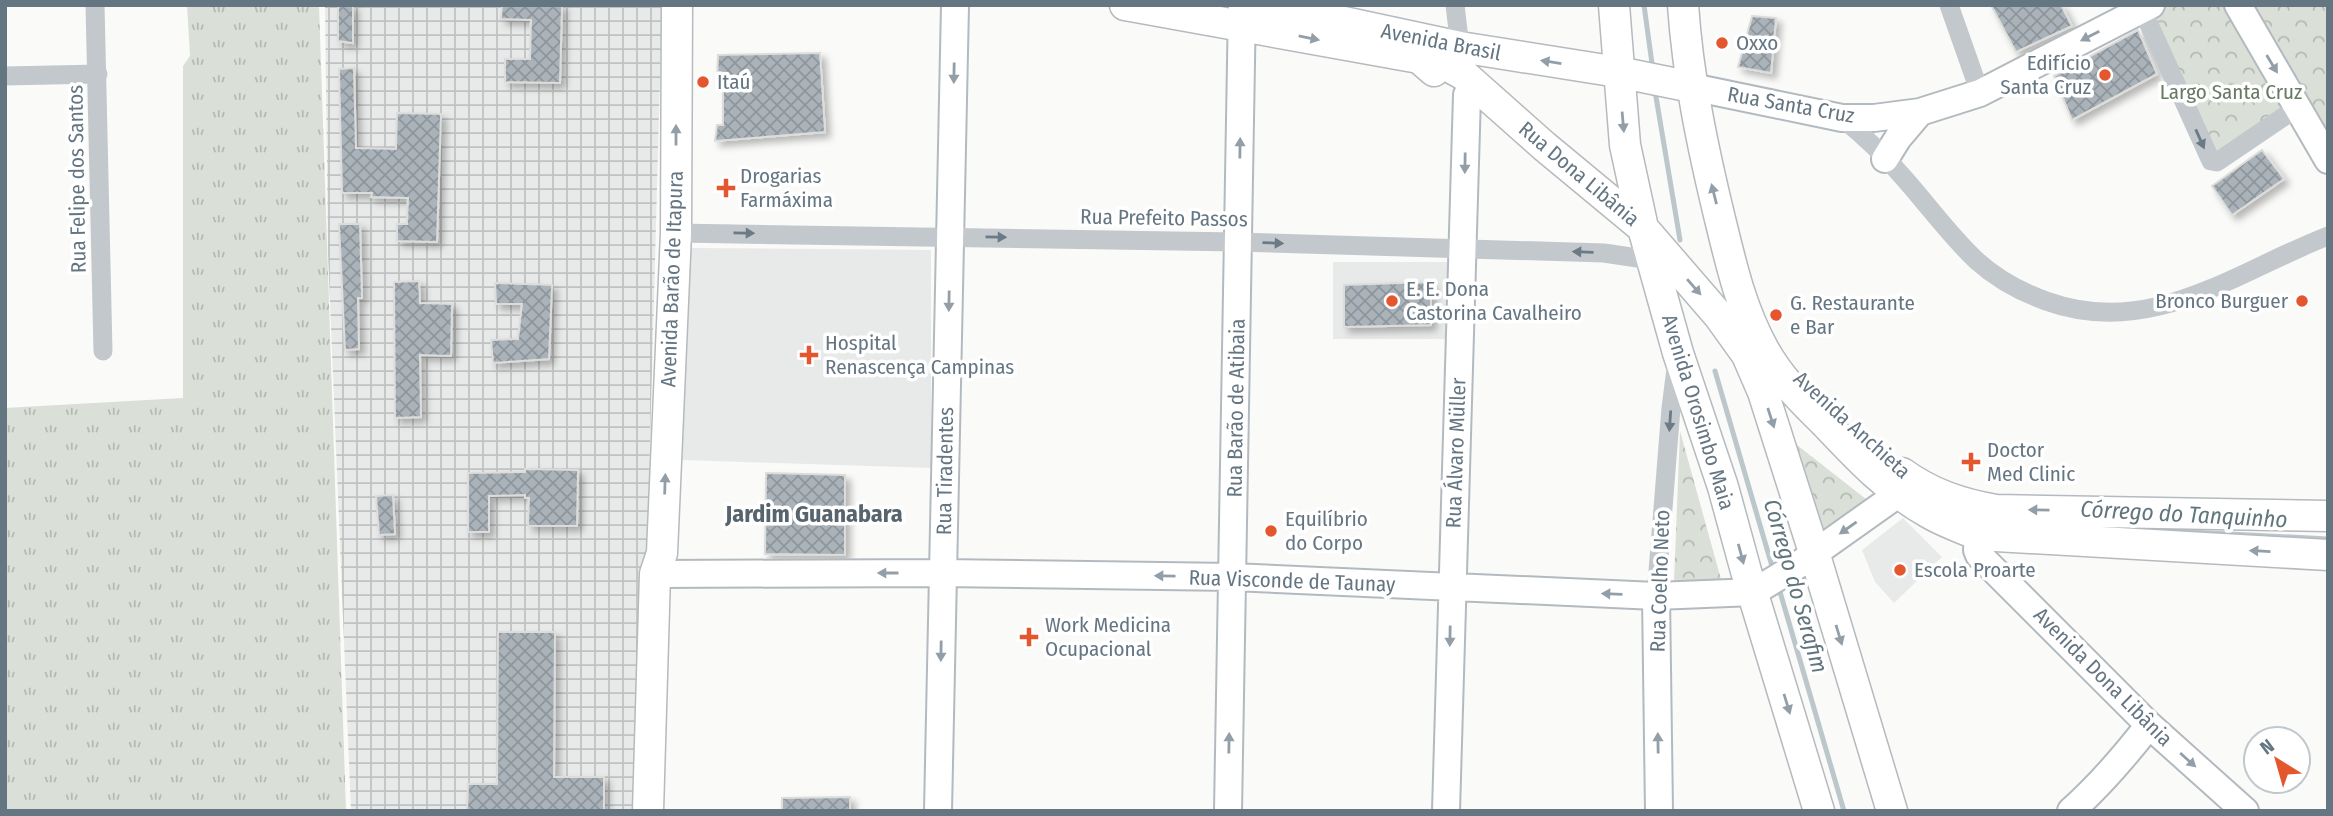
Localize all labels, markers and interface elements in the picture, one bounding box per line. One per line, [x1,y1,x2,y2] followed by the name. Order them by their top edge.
[1379,18,1504,66] street label: Avenida Brasil
[1736,30,1778,56] place label: Oxxo
[2080,31,2100,42] one-way arrow
[1298,32,1320,43] one-way arrow
[1714,35,1730,51] marker: Oxxo
[2000,50,2091,100] place label: Edifício Santa Cruz
[2266,55,2278,74] one-way arrow
[1540,56,1562,67] one-way arrow
[948,63,959,85] one-way arrow
[2097,67,2113,83] marker: Edifício Santa Cruz
[717,69,751,95] place label: Itaú
[695,74,711,90] marker: Itaú
[2160,79,2302,105] park label: Largo Santa Cruz
[1726,81,1856,129] street label: Rua Santa Cruz
[62,85,92,273] street label: Rua Felipe dos Santos
[1618,111,1629,133] one-way arrow
[1513,116,1645,232] street label: Rua Dona Libânia
[670,123,682,145] one-way arrow
[2194,129,2206,149] one-way arrow
[1234,136,1245,158] one-way arrow
[1459,153,1471,175] one-way arrow
[740,163,833,213] place label: Drogarias Farmáxima
[655,170,689,388] street label: Avenida Barão de Itapura
[718,180,734,196] marker: Drogarias Farmáxima
[1708,182,1719,204] one-way arrow
[1080,204,1248,232] street label: Rua Prefeito Passos
[733,228,755,239] one-way arrow
[985,231,1007,243] one-way arrow
[1262,237,1284,248] one-way arrow
[1572,247,1594,258] one-way arrow
[1406,276,1582,326] place label: E. E. Dona Castorina Cavalheiro
[1686,279,1701,296] one-way arrow
[2155,288,2289,314] place label: Bronco Burguer
[943,290,955,312] one-way arrow
[1790,290,1915,340] place label: G. Restaurante e Bar
[1384,293,1400,309] marker: E. E. Dona Castorina Cavalheiro
[2294,293,2310,309] marker: Bronco Burguer
[1768,307,1784,323] marker: G. Restaurante e Bar
[1656,311,1740,513] street label: Avenida Orosimbo Maia
[1221,318,1251,498] street label: Rua Barão de Atibaia
[825,330,1014,380] place label: Hospital Renascença Campinas
[799,345,819,365] marker: Hospital Renascença Campinas
[1788,366,1916,484] street label: Avenida Anchieta
[1440,377,1472,529] street label: Rua Álvaro Müller
[931,407,959,535] street label: Rua Tiradentes
[1767,408,1777,429] one-way arrow
[1664,410,1675,432] one-way arrow
[1987,437,2075,487] place label: Doctor Med Clinic
[1961,452,1981,472] marker: Doctor Med Clinic
[659,473,670,495] one-way arrow
[2080,495,2288,533] water label: Córrego do Tanquinho
[1758,496,1834,676] water label: Córrego do Serafim
[724,500,903,528] district label: Jardim Guanabara
[2028,505,2050,516] one-way arrow
[1285,506,1368,556] place label: Equilíbrio do Corpo
[1645,509,1675,653] street label: Rua Coelho Neto
[1839,521,1857,535] one-way arrow
[1263,523,1279,539] marker: Equilíbrio do Corpo
[1736,543,1747,565] one-way arrow
[2248,545,2270,556] one-way arrow
[1914,557,2036,583] place label: Escola Proarte
[1892,562,1908,578] marker: Escola Proarte
[1188,564,1396,598] street label: Rua Visconde de Taunay
[877,567,899,579] one-way arrow
[1153,570,1175,582] one-way arrow
[1601,588,1623,599] one-way arrow
[2028,602,2178,752] street label: Avenida Dona Libânia
[1045,612,1171,662] place label: Work Medicina Ocupacional
[1444,625,1455,647] one-way arrow
[1835,625,1845,646] one-way arrow
[1019,627,1039,647] marker: Work Medicina Ocupacional
[935,640,946,662] one-way arrow
[1783,694,1793,715] one-way arrow
[2242,725,2312,795] north arrow
[1224,731,1235,753] one-way arrow
[1652,731,1664,753] one-way arrow
[2256,734,2279,759] text: N
[2179,751,2196,767] one-way arrow

